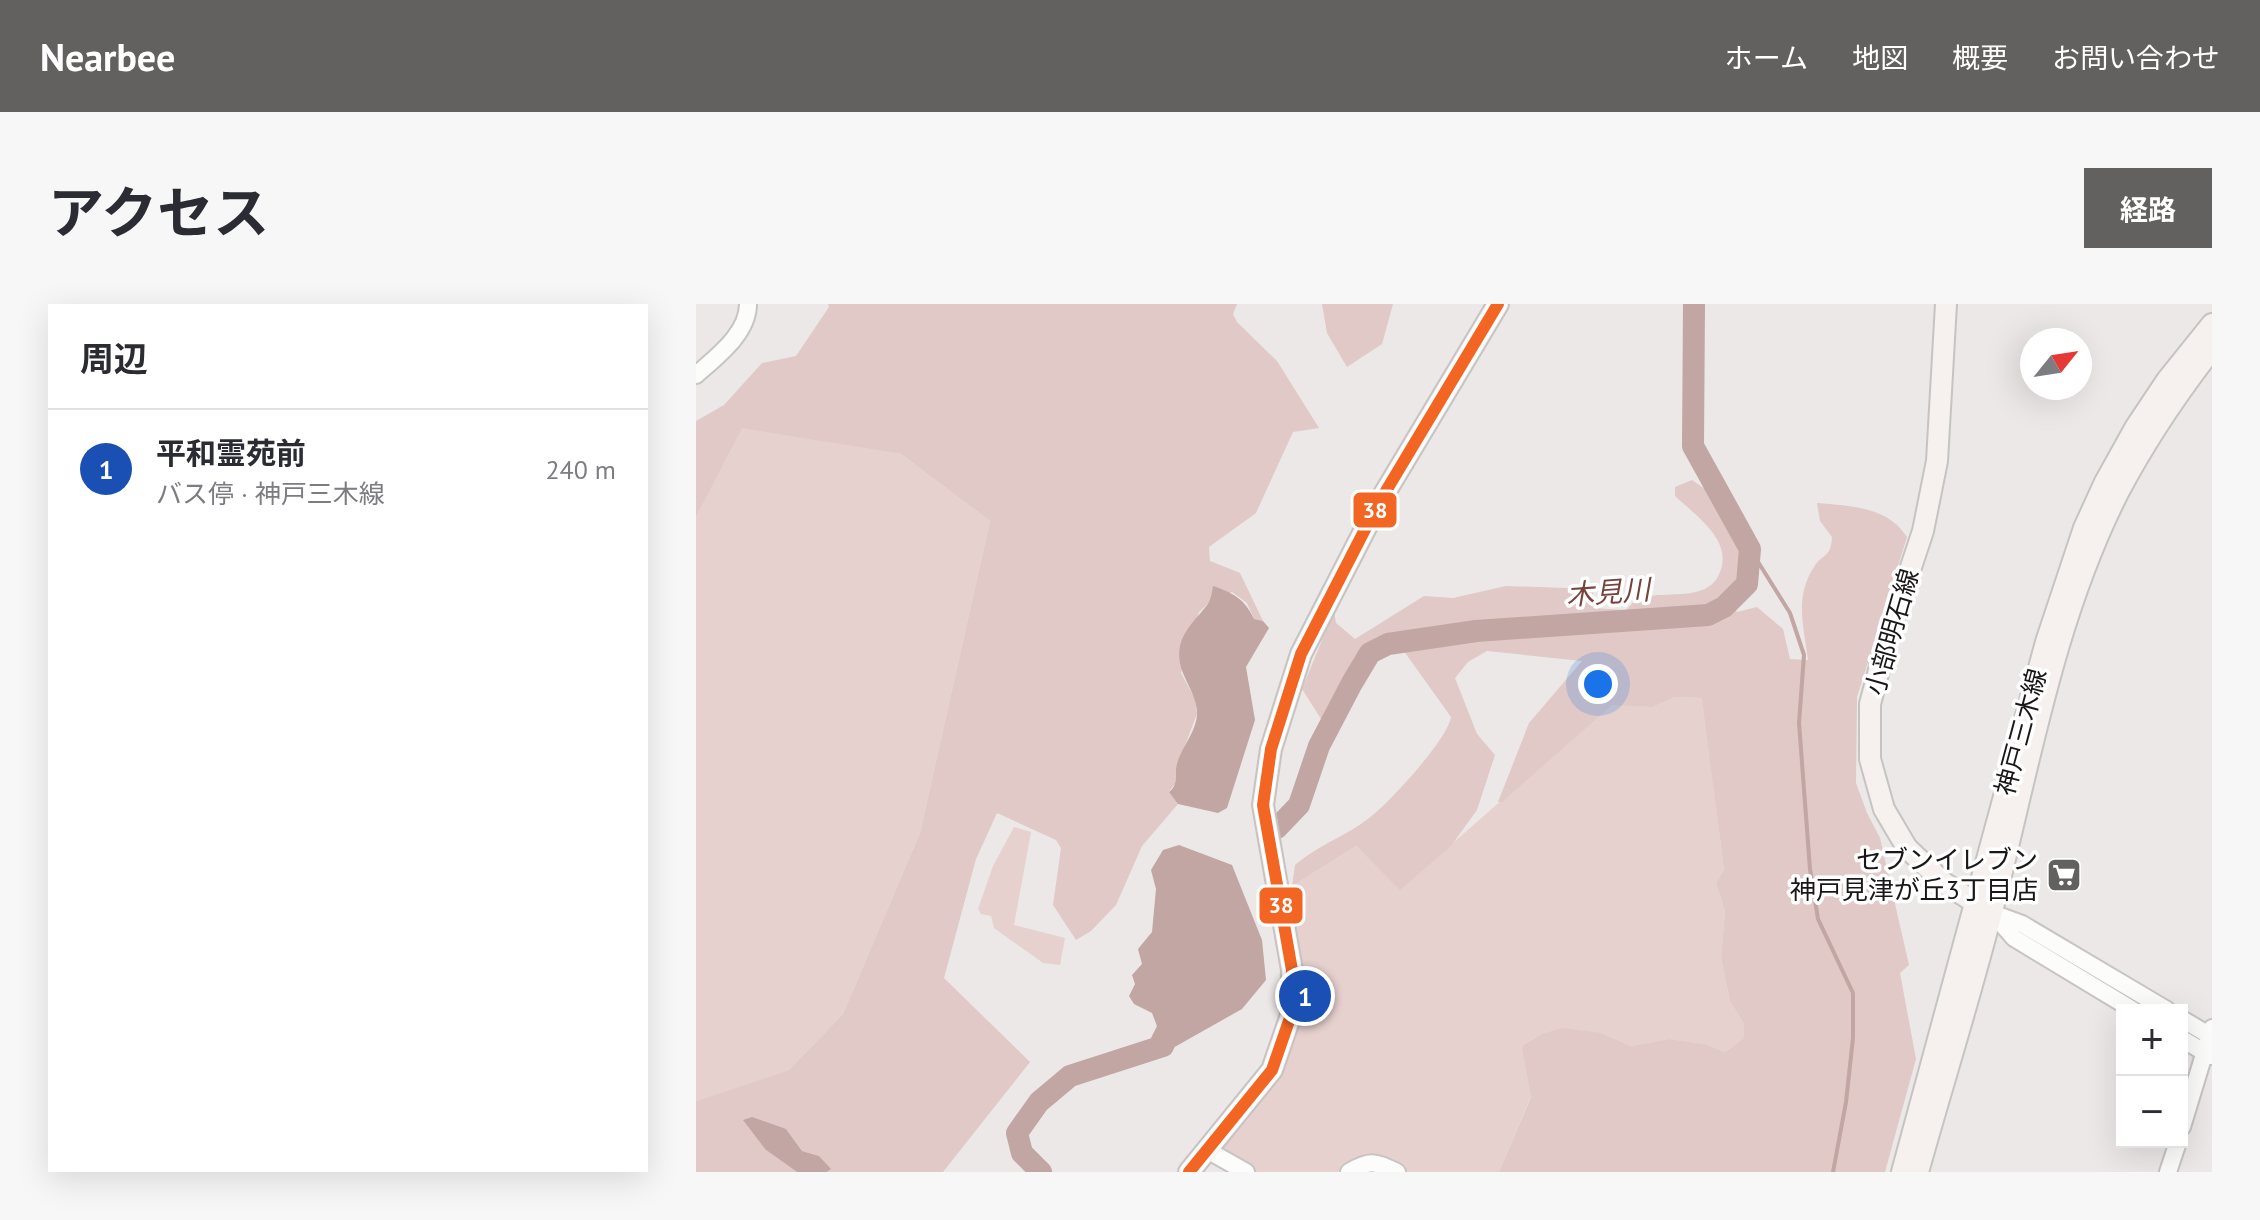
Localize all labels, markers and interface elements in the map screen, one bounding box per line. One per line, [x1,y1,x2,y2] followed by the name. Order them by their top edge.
[40,32,175,81] text: Nearbee
[1725,39,1808,76] text: ホーム
[1852,39,1908,76] text: 地図
[1952,39,2008,76] text: 概要
[2052,39,2220,76] text: お問い合わせ
[2084,168,2212,248] button: 経路
[48,176,269,248] text: アクセス
[2020,328,2092,400] north arrow
[80,336,148,380] text: 周辺
[156,433,306,472] text: 平和霊苑前
[99,453,113,486] text: 1
[545,453,616,486] text: 240 m
[156,477,385,510] text: バス停 · 神戸三木線
[1352,491,1398,529] line badge: 38
[1363,496,1387,524] text: 38
[1858,565,1925,699] street label: 小部明石線
[1565,570,1654,613] water label: 木見川
[1578,664,1618,704] your location
[1988,665,2053,799] street label: 神戸三木線
[1790,843,2038,906] place label: セブンイレブン 神戸見津が丘3丁目店
[2045,856,2083,894] supermarket icon: セブンイレブン 神戸見津が丘3丁目店
[1258,886,1304,925] line badge: 38
[1269,891,1293,919] text: 38
[1279,966,1331,1026] pin: 1
[2116,1004,2188,1148] map controls
[2116,1004,2188,1076] button: +
[2116,1076,2188,1148] button: −

